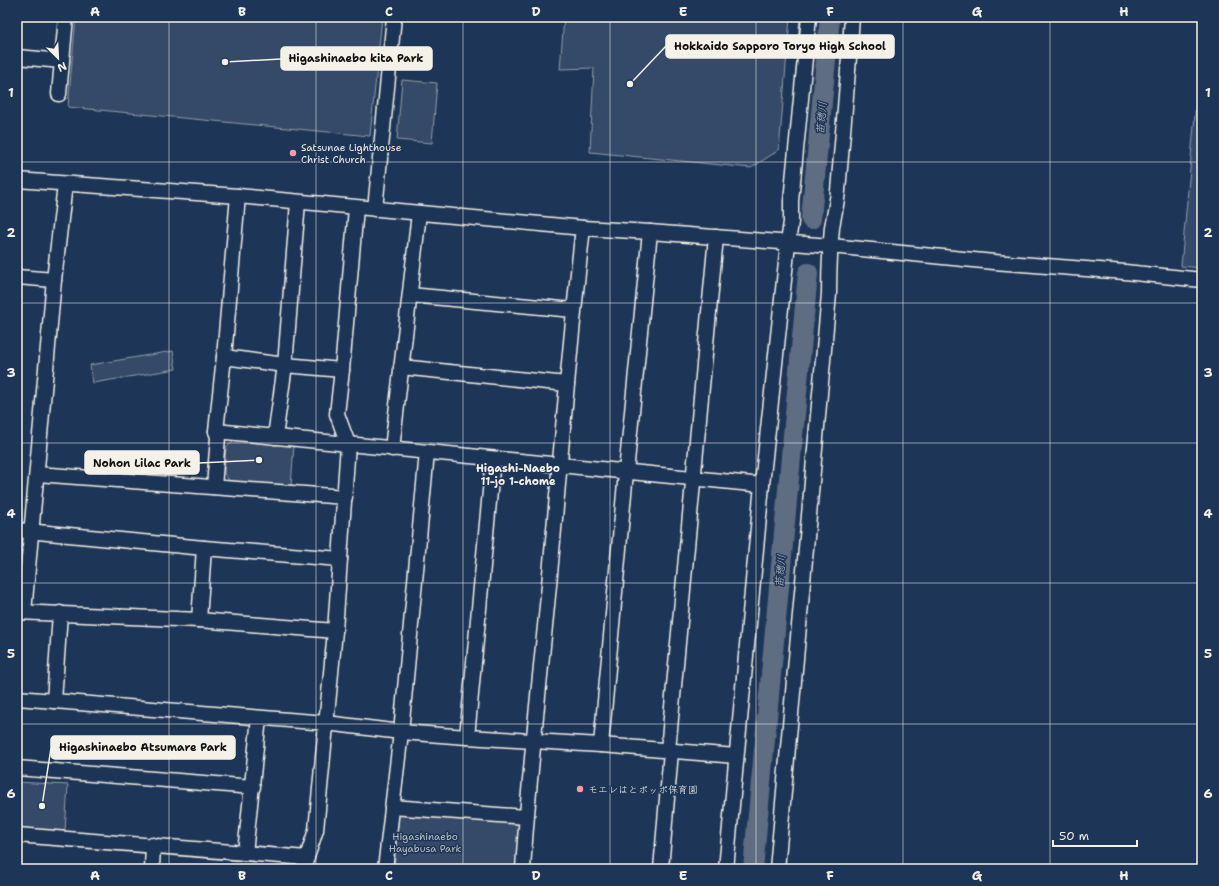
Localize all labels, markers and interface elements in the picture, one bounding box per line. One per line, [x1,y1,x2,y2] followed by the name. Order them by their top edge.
[90,3,100,20] text: A
[238,3,246,20] text: B
[385,3,393,20] text: C
[531,3,541,20] text: D
[679,3,688,20] text: E
[826,3,834,20] text: F
[972,3,983,20] text: G
[1119,3,1129,20] text: H
[666,35,894,58] callout: Hokkaido Sapporo Toryo High School
[38,38,78,78] north arrow
[674,39,886,54] text: Hokkaido Sapporo Toryo High School
[281,47,432,70] callout: Higashinaebo kita Park
[288,51,424,66] text: Higashinaebo kita Park
[55,58,69,75] text: N
[8,84,14,101] text: 1
[1205,84,1211,101] text: 1
[813,101,830,135] water label: 苗穂川
[301,141,402,166] place label: Satsunae Lighthouse Christ Church
[288,148,298,158] marker: Satsunae Lighthouse Christ Church
[6,224,16,241] text: 2
[1203,224,1213,241] text: 2
[6,364,16,381] text: 3
[1203,364,1213,381] text: 3
[85,451,199,474] callout: Nohon Lilac Park
[93,456,191,471] text: Nohon Lilac Park
[476,461,560,489] district label: Higashi-Naebo 11-jo 1-chome
[6,505,16,522] text: 4
[1203,505,1213,522] text: 4
[772,554,789,588] water label: 苗穂川
[7,645,15,662] text: 5
[1204,645,1212,662] text: 5
[51,736,235,759] callout: Higashinaebo Atsumare Park
[59,740,227,755] text: Higashinaebo Atsumare Park
[588,783,698,796] place label: モエレはとポッポ保育園
[575,784,585,794] marker: モエレはとポッポ保育園
[6,785,16,802] text: 6
[1203,785,1213,802] text: 6
[1053,822,1137,848] scale bar
[1059,828,1089,844] text: 50 m
[389,830,462,855] park label: Higashinaebo Hayabusa Park
[90,867,100,884] text: A
[238,867,246,884] text: B
[385,867,393,884] text: C
[531,867,541,884] text: D
[679,867,688,884] text: E
[826,867,834,884] text: F
[972,867,983,884] text: G
[1119,867,1129,884] text: H

